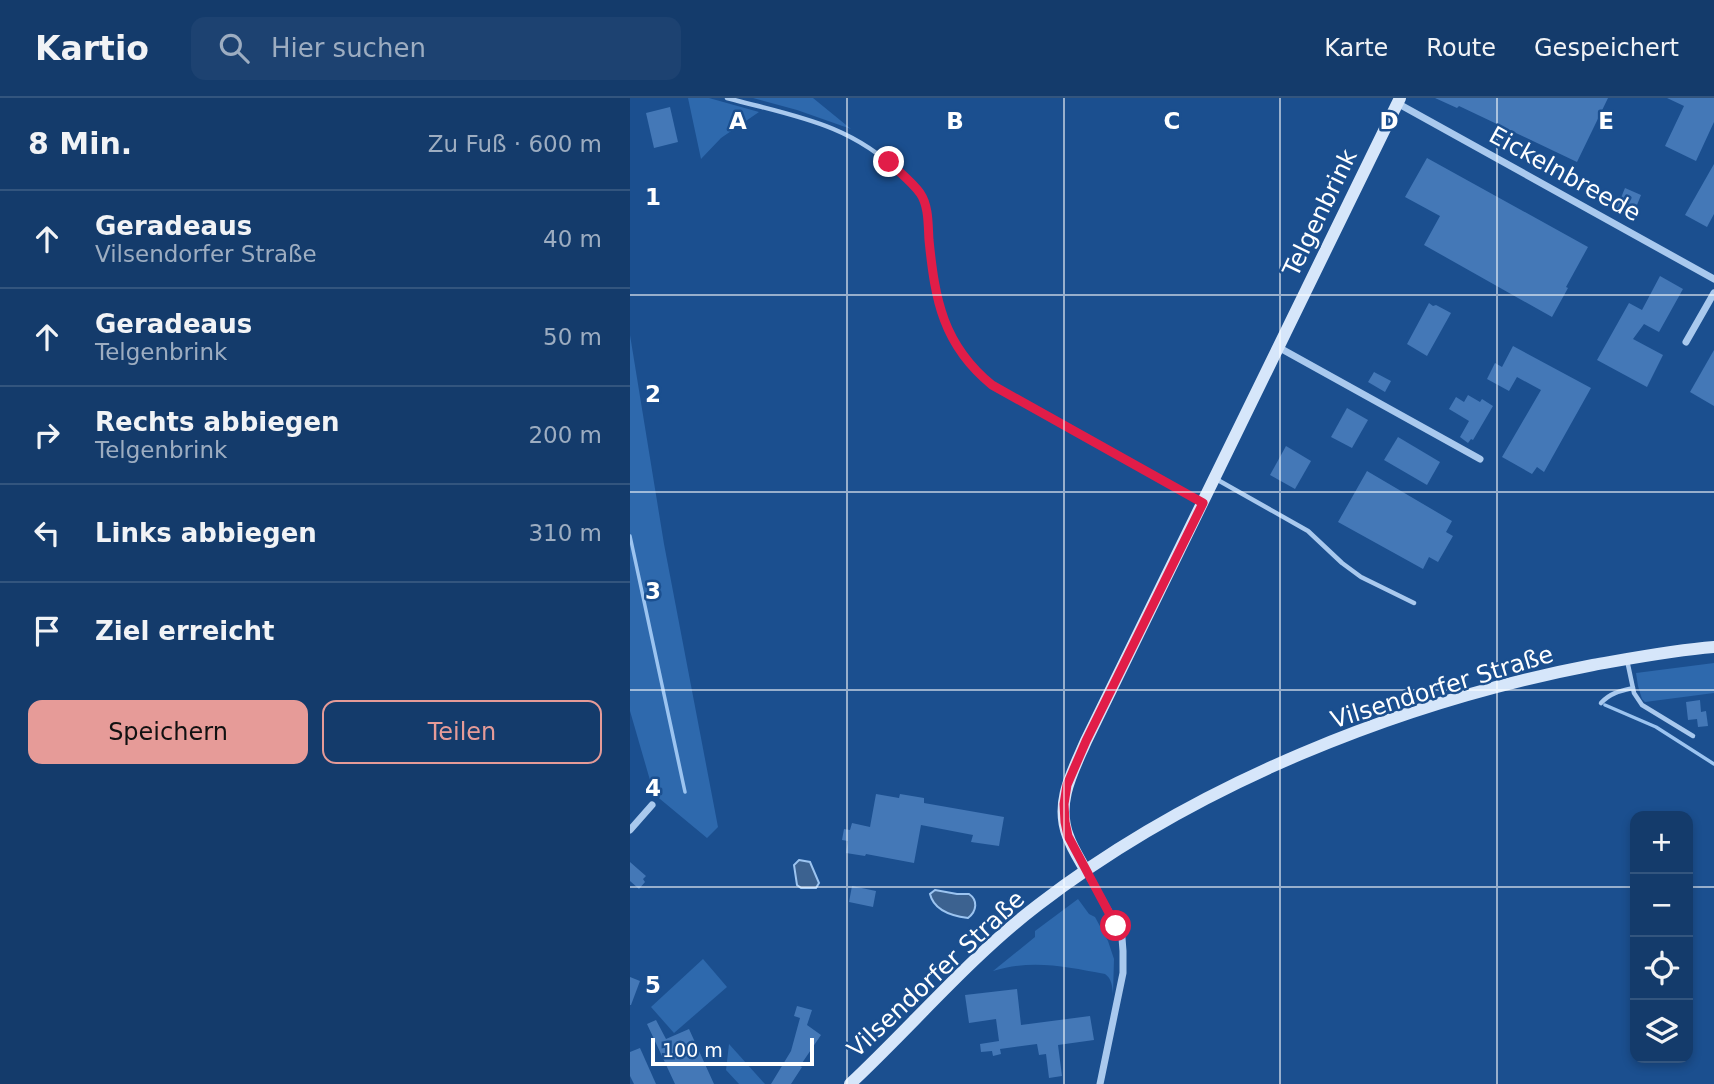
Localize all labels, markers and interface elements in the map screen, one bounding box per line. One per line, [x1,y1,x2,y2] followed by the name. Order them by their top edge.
[191,17,681,80] search box
[35,29,149,68] text: Kartio
[215,29,253,67] icon: search
[271,33,426,63] text: Hier suchen
[1324,34,1388,62] text: Karte
[1426,34,1496,62] text: Route
[1534,34,1679,62] text: Gespeichert
[729,108,747,134] text: A
[946,108,964,134] text: B
[1164,108,1180,134] text: C
[1379,108,1399,134] text: D
[1484,120,1646,228] street label: Eickelnbreede
[28,126,132,161] text: 8 Min.
[428,131,602,157] text: Zu Fuß · 600 m
[1277,145,1363,282] street label: Telgenbrink
[873,146,904,177] route end
[645,184,661,210] text: 1
[95,211,252,241] text: Geradeaus
[28,220,66,258] icon: ahead
[543,226,602,252] text: 40 m
[95,241,317,267] text: Vilsendorfer Straße
[95,309,252,339] text: Geradeaus
[28,318,66,356] icon: ahead
[543,324,602,350] text: 50 m
[95,339,227,365] text: Telgenbrink
[645,381,661,407] text: 2
[95,407,340,437] text: Rechts abbiegen
[28,416,66,454] icon: right
[528,422,602,448] text: 200 m
[95,437,227,463] text: Telgenbrink
[28,514,66,552] icon: left
[95,518,317,548] text: Links abbiegen
[528,520,602,546] text: 310 m
[645,578,661,604] text: 3
[28,612,66,650] icon: arrive
[95,616,275,646] text: Ziel erreicht
[1327,640,1557,734] street label: Vilsendorfer Straße
[28,700,308,764] button: Speichern
[322,700,602,764] button: Teilen
[645,775,661,801] text: 4
[1630,811,1693,1063] map controls
[1630,811,1693,874] button: +
[1630,874,1693,937] button: −
[842,885,1030,1063] street label: Vilsendorfer Straße
[1100,910,1131,941] route start
[1630,937,1693,1000] button: locate
[645,972,661,998] text: 5
[1630,1000,1693,1063] button: layers
[651,1035,814,1067] scale bar
[662,1039,723,1061] text: 100 m

